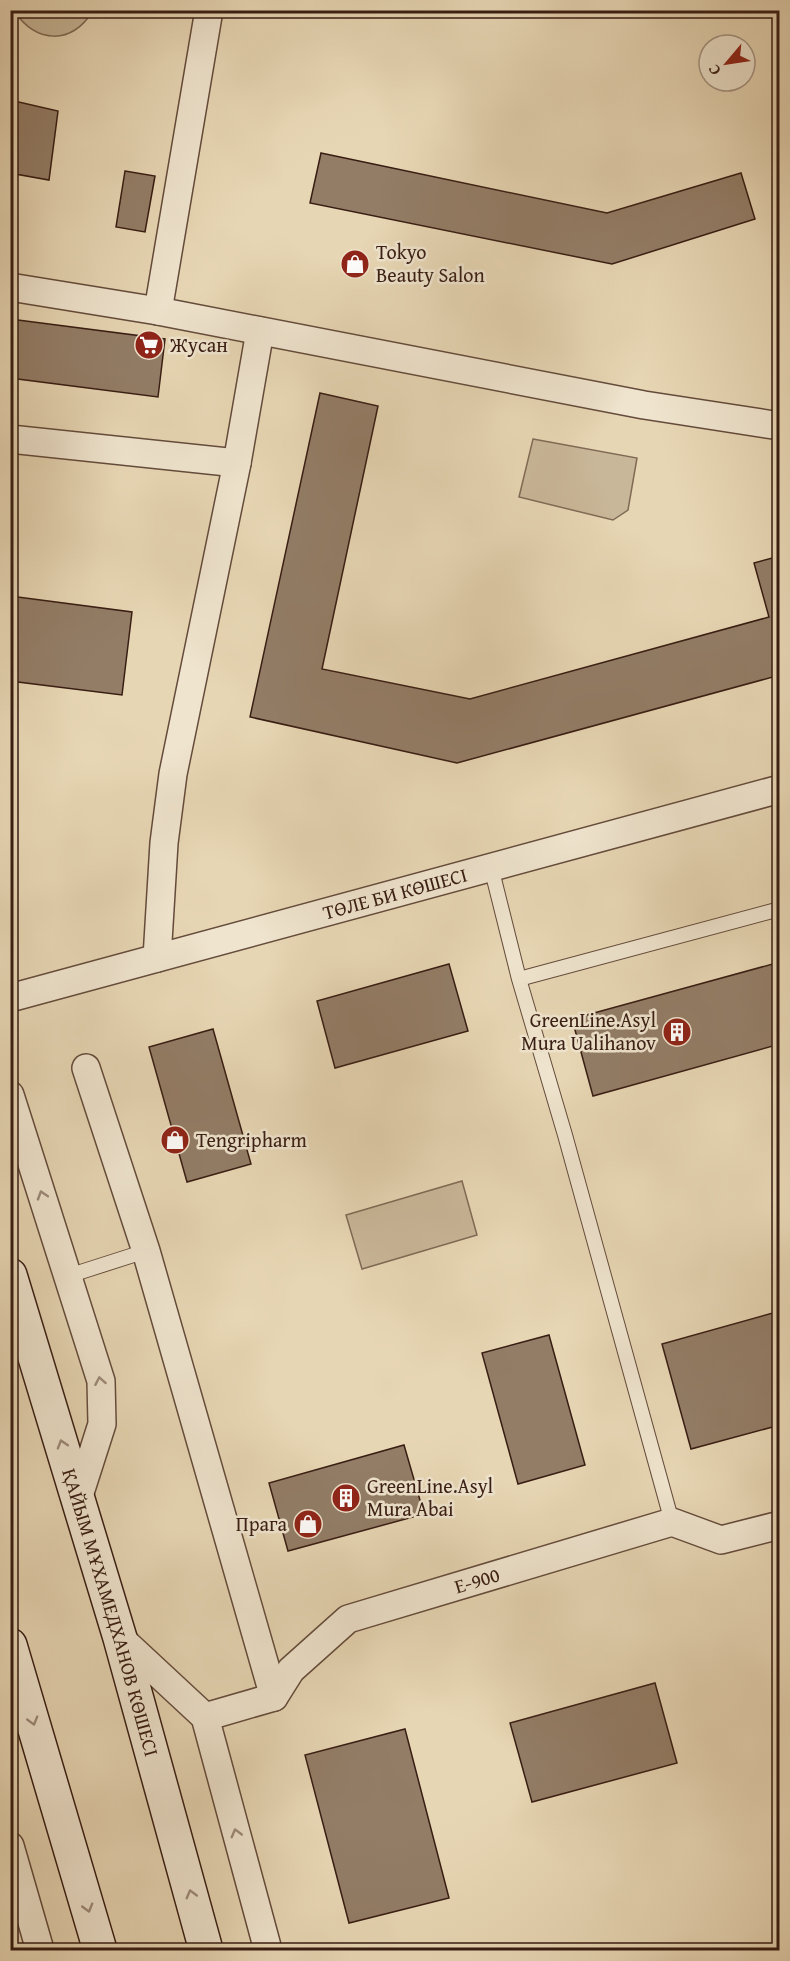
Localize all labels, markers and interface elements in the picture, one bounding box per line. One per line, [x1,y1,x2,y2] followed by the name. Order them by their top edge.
[697,33,757,93] north arrow
[701,60,727,80] text: С
[376,237,485,289] place label: Tokyo Beauty Salon
[339,248,371,280] shop icon: Tokyo Beauty Salon
[133,329,165,361] supermarket icon: Жусан
[169,330,228,359] place label: Жусан
[320,860,470,926] street label: ТӨЛЕ БИ КӨШЕСІ
[521,1005,656,1057] place label: GreenLine.Asyl Mura Ualihanov
[661,1016,693,1048] building icon: GreenLine.Asyl Mura Ualihanov
[159,1124,191,1156] shop icon: Tengripharm
[196,1125,308,1154] place label: Tengripharm
[37,1190,50,1201] one-way arrow
[94,1377,106,1386] one-way arrow
[57,1439,69,1450] one-way arrow
[55,1465,167,1759] street label: ҚАЙЫМ МҰХАМЕДХАНОВ КӨШЕСІ
[367,1471,494,1523] place label: GreenLine.Asyl Mura Abai
[330,1482,362,1514] building icon: GreenLine.Asyl Mura Abai
[292,1508,324,1540] shop icon: Прага
[236,1509,287,1538] place label: Прага
[451,1559,503,1600] street label: E-900
[26,1715,38,1726] one-way arrow
[231,1828,244,1838] one-way arrow
[186,1889,198,1900] one-way arrow
[81,1902,93,1913] one-way arrow

